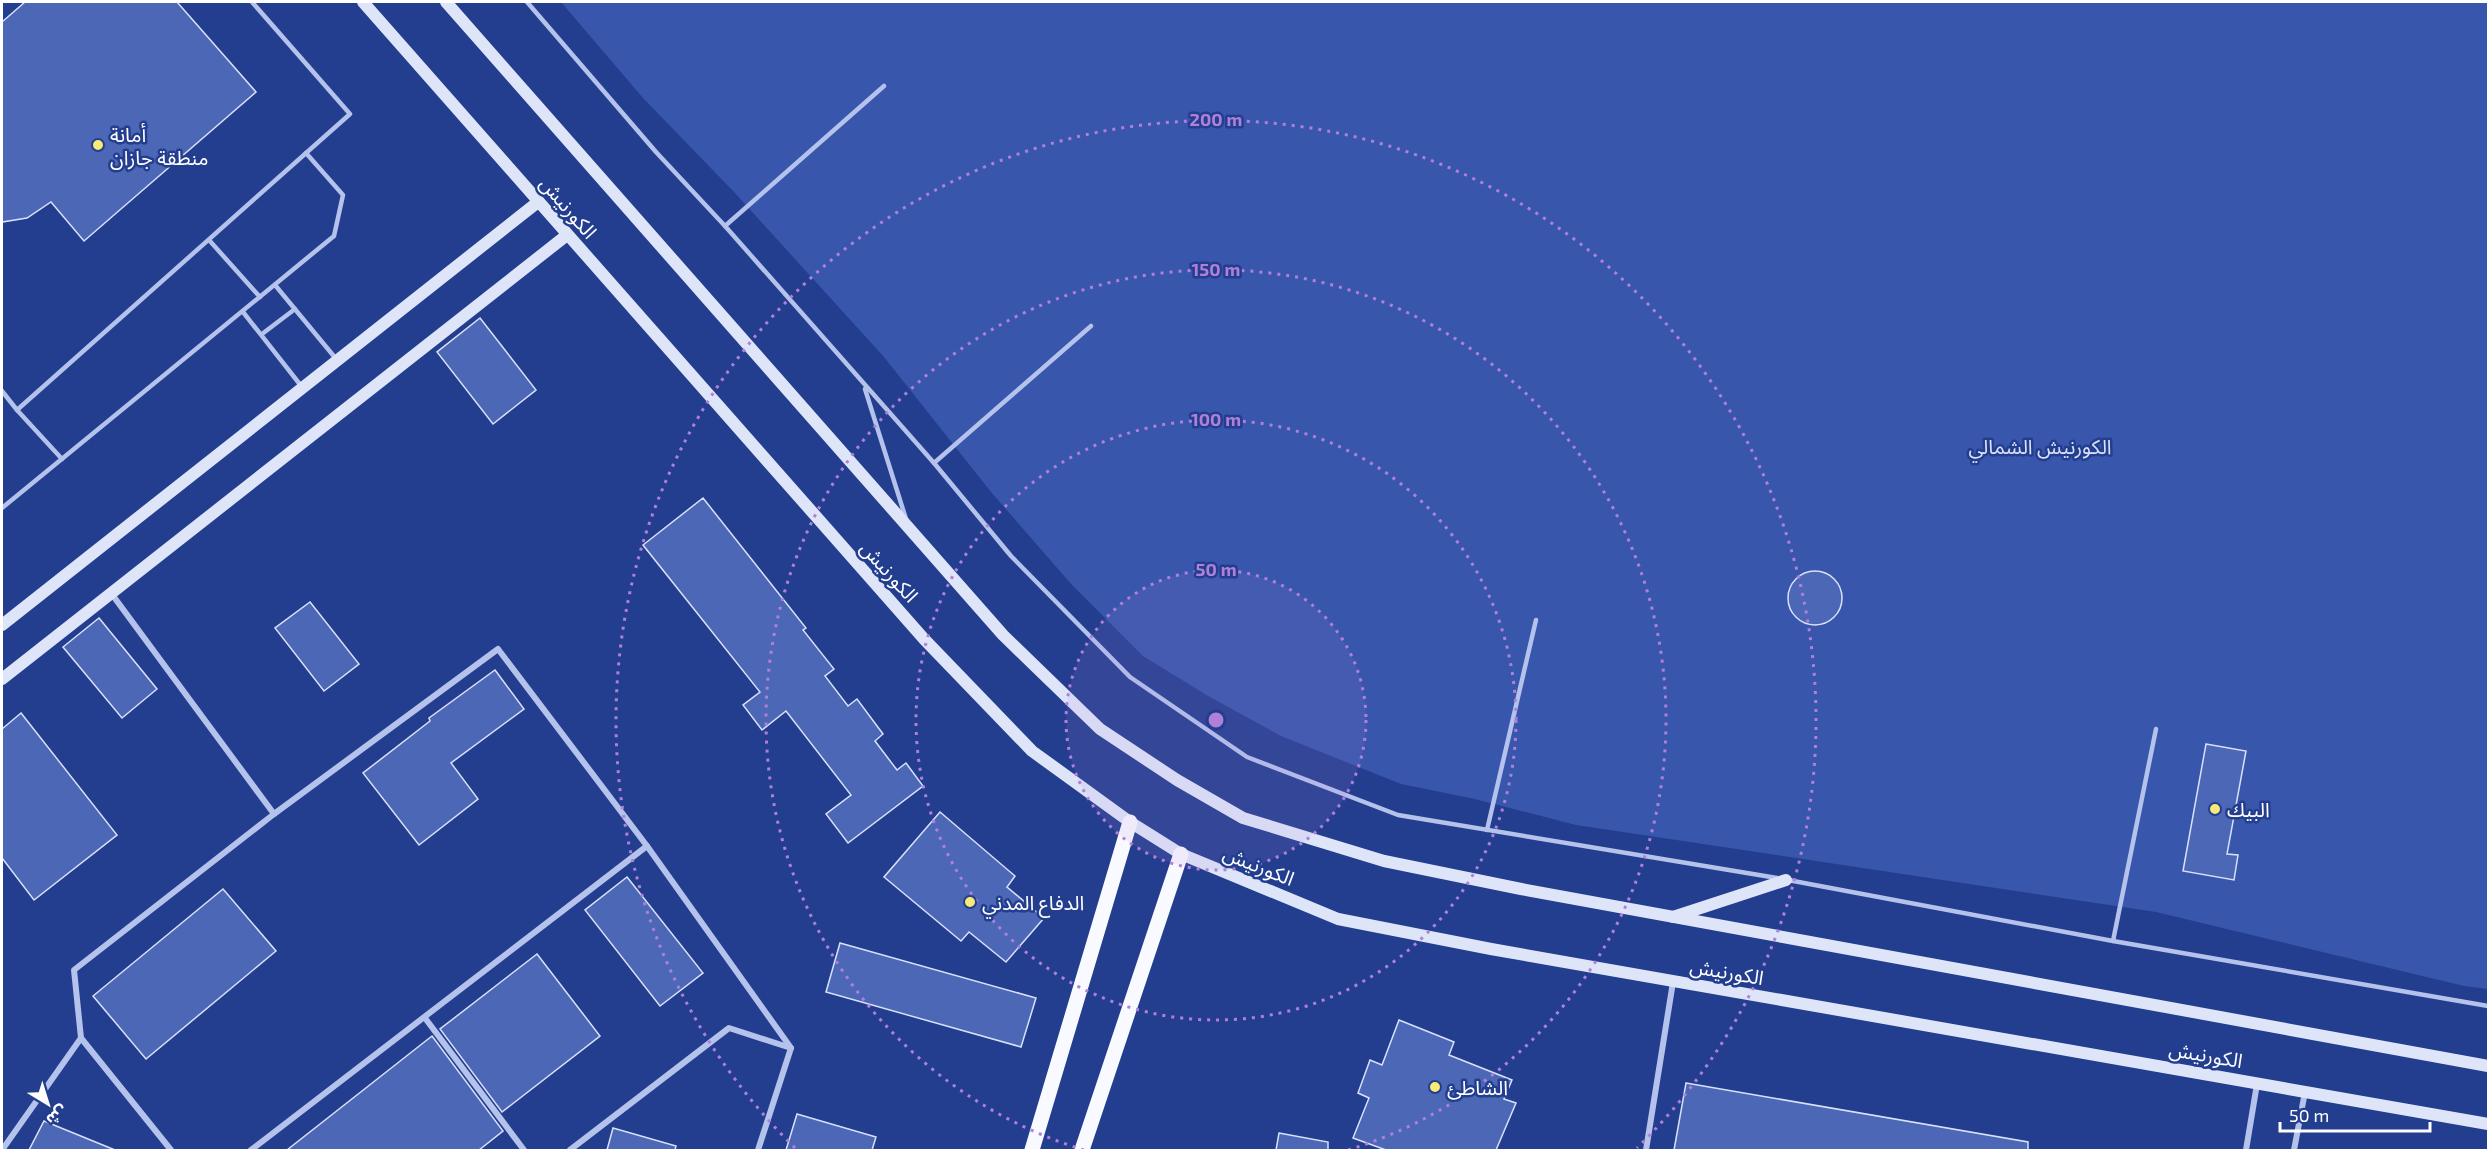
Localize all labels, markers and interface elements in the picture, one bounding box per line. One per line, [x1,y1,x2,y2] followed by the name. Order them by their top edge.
[1190,108,1242,130] text: 200 m
[110,122,209,170] place label: أمانة منطقة جازان
[91,138,105,152] marker: أمانة منطقة جازان
[535,171,603,244] street label: الكورنيش
[1192,258,1240,280] text: 150 m
[1191,408,1241,430] text: 100 m
[1968,434,2112,463] park label: الكورنيش الشمالي
[855,535,924,607] street label: الكورنيش
[1195,558,1237,580] text: 50 m
[1206,710,1226,730] centre of rings
[2227,797,2270,821] place label: البيك
[2208,802,2222,816] marker: البيك
[1220,840,1298,891] street label: الكورنيش
[982,890,1084,919] place label: الدفاع المدني
[963,895,977,909] marker: الدفاع المدني
[1688,953,1766,990] street label: الكورنيش
[2167,1036,2245,1073] street label: الكورنيش
[18,1074,78,1134] north arrow
[1447,1075,1508,1100] place label: الشاطئ
[1428,1080,1442,1094] marker: الشاطئ
[2280,1095,2430,1133] scale bar
[42,1101,72,1130] text: ش
[2289,1104,2329,1126] text: 50 m

